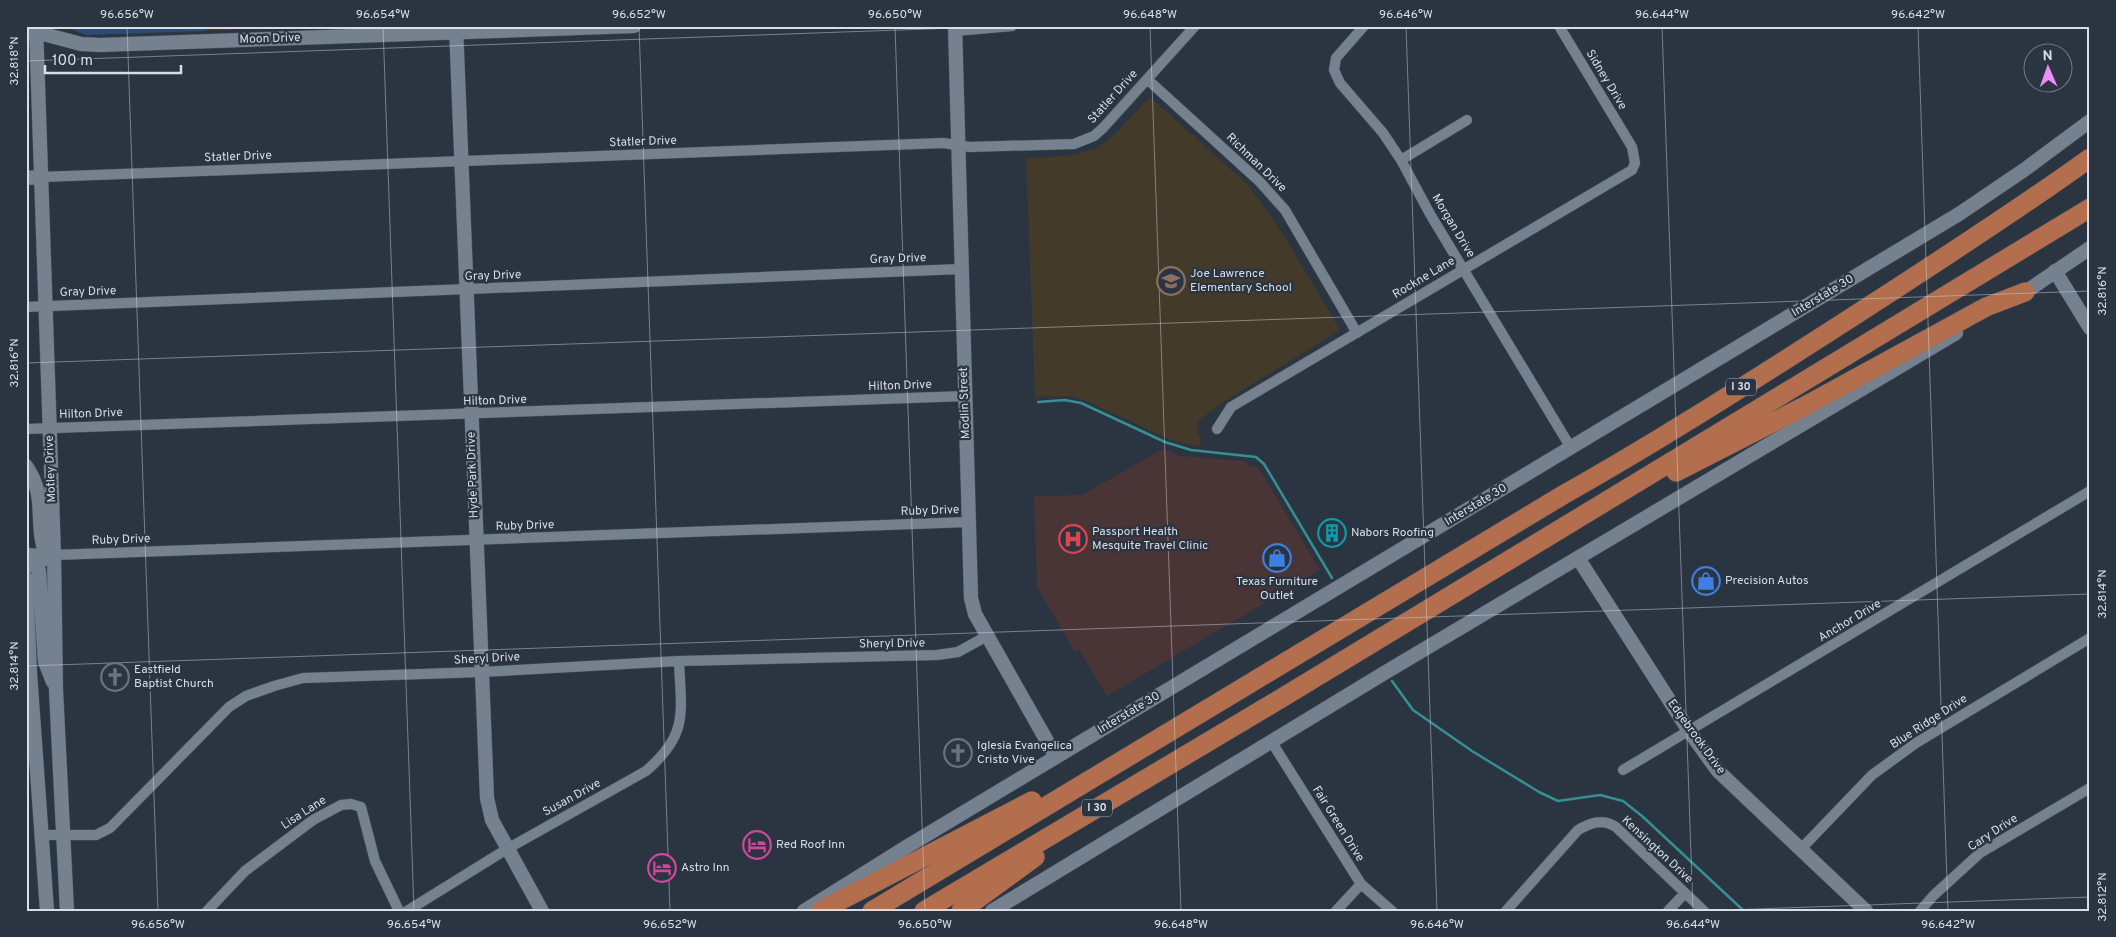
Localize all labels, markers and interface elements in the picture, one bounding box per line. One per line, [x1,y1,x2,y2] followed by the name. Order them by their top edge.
[100,7,154,23] text: 96.656°W
[356,7,410,23] text: 96.654°W
[612,7,666,23] text: 96.652°W
[868,7,922,23] text: 96.650°W
[1123,7,1177,23] text: 96.648°W
[1379,7,1433,23] text: 96.646°W
[1635,7,1689,23] text: 96.644°W
[1891,7,1945,23] text: 96.642°W
[239,30,301,48] street label: Moon Drive
[7,36,23,86] text: 32.818°N
[45,42,181,74] scale bar
[2024,42,2074,92] north arrow
[1582,47,1630,113] street label: Sidney Drive
[2042,48,2053,65] text: N
[52,52,93,71] text: 100 m
[1084,67,1142,127] street label: Statler Drive
[1222,130,1290,196] street label: Richman Drive
[609,133,677,151] street label: Statler Drive
[204,148,272,166] street label: Statler Drive
[1428,191,1478,261] street label: Morgan Drive
[869,250,927,268] street label: Gray Drive
[1390,253,1458,303] street label: Rockne Lane
[1156,266,1186,296] school or university icon: Joe Lawrence Elementary School
[1190,266,1292,296] place label: Joe Lawrence Elementary School
[2095,266,2111,316] text: 32.816°N
[464,267,522,285] street label: Gray Drive
[1789,271,1857,321] street label: Interstate 30
[59,283,117,301] street label: Gray Drive
[7,338,23,388] text: 32.816°N
[956,367,974,439] street label: Modlin Street
[868,377,932,395] street label: Hilton Drive
[1726,378,1756,396] road number: I 30
[463,392,527,410] street label: Hilton Drive
[59,405,123,423] street label: Hilton Drive
[463,431,483,519] street label: Hyde Park Drive
[42,435,60,503] street label: Motley Drive
[1442,480,1510,530] street label: Interstate 30
[900,502,960,520] street label: Ruby Drive
[495,517,555,535] street label: Ruby Drive
[1317,518,1347,548] building icon: Nabors Roofing
[1058,524,1088,554] hospital icon: Passport Health Mesquite Travel Clinic
[1092,524,1208,554] place label: Passport Health Mesquite Travel Clinic
[1351,525,1434,541] place label: Nabors Roofing
[91,531,151,549] street label: Ruby Drive
[1262,543,1292,573] shop icon: Texas Furniture Outlet
[1691,566,1721,596] shop icon: Precision Autos
[2095,569,2111,619] text: 32.814°N
[1725,573,1809,589] place label: Precision Autos
[1236,574,1318,604] place label: Texas Furniture Outlet
[1816,596,1884,646] street label: Anchor Drive
[859,635,925,653] street label: Sheryl Drive
[7,641,23,691] text: 32.814°N
[454,649,520,669] street label: Sheryl Drive
[100,662,130,692] church icon: Eastfield Baptist Church
[134,662,214,692] place label: Eastfield Baptist Church
[1095,688,1163,738] street label: Interstate 30
[1887,691,1971,753] street label: Blue Ridge Drive
[1663,696,1729,778] street label: Edgebrook Drive
[943,738,973,768] church icon: Iglesia Evangelica Cristo Vive
[977,738,1072,768] place label: Iglesia Evangelica Cristo Vive
[540,776,604,820] street label: Susan Drive
[1308,783,1368,865] street label: Fair Green Drive
[278,792,330,834] street label: Lisa Lane
[1082,800,1112,816] road number: I 30
[1965,811,2021,855] street label: Cary Drive
[1618,813,1696,887] street label: Kensington Drive
[742,830,772,860] hotel icon: Red Roof Inn
[776,837,845,853] place label: Red Roof Inn
[647,853,677,883] hotel icon: Astro Inn
[681,860,730,876] place label: Astro Inn
[2095,872,2111,922] text: 32.812°N
[131,917,185,933] text: 96.656°W
[387,917,441,933] text: 96.654°W
[643,917,697,933] text: 96.652°W
[898,917,952,933] text: 96.650°W
[1154,917,1208,933] text: 96.648°W
[1410,917,1464,933] text: 96.646°W
[1666,917,1720,933] text: 96.644°W
[1921,917,1975,933] text: 96.642°W

